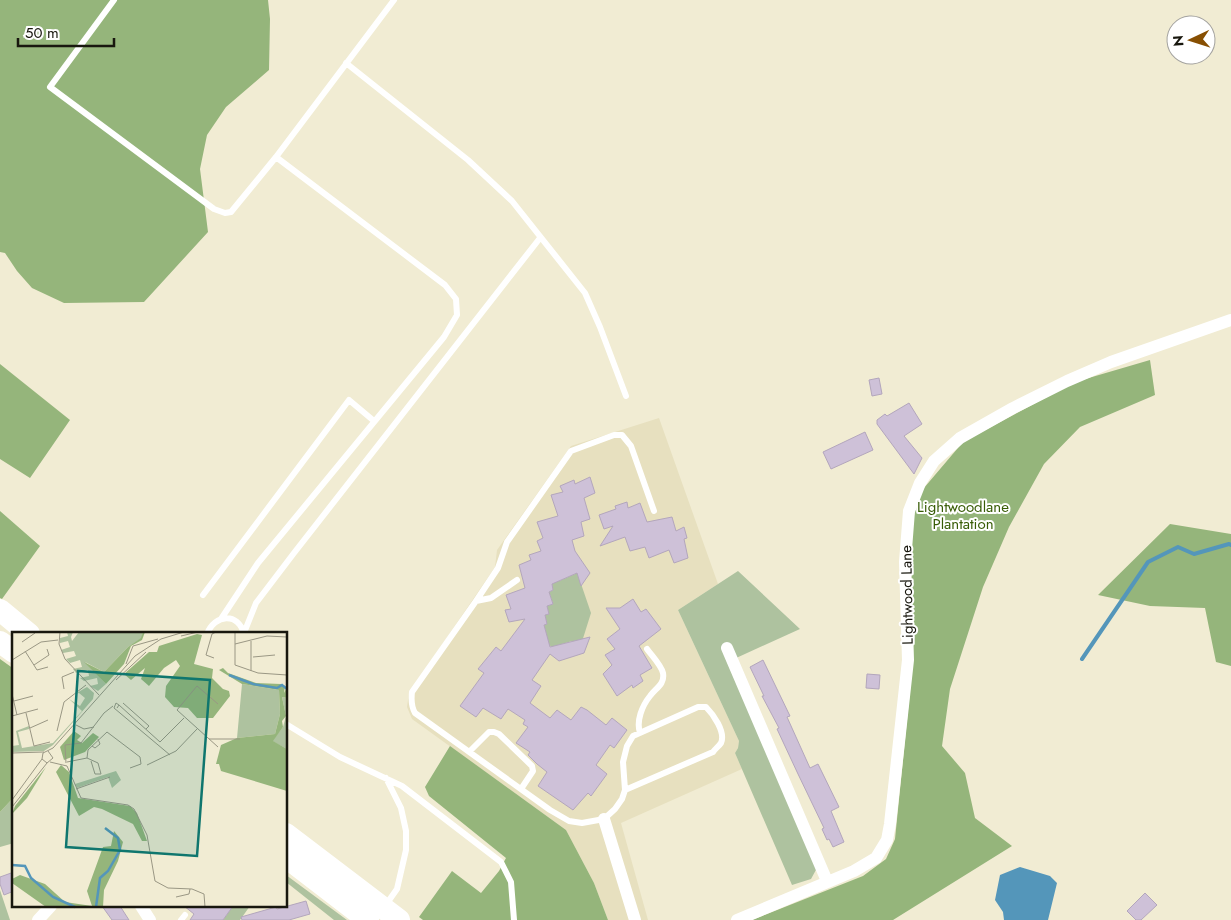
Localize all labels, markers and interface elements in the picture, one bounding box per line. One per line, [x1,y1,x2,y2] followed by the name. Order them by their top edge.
[18,15,114,47] scale bar
[1166,15,1216,65] north arrow
[25,22,59,44] text: 50 m
[1168,35,1188,47] text: N
[917,496,1009,535] park label: Lightwoodlane Plantation
[895,545,919,645] street label: Lightwood Lane
[12,632,288,908] inset map

